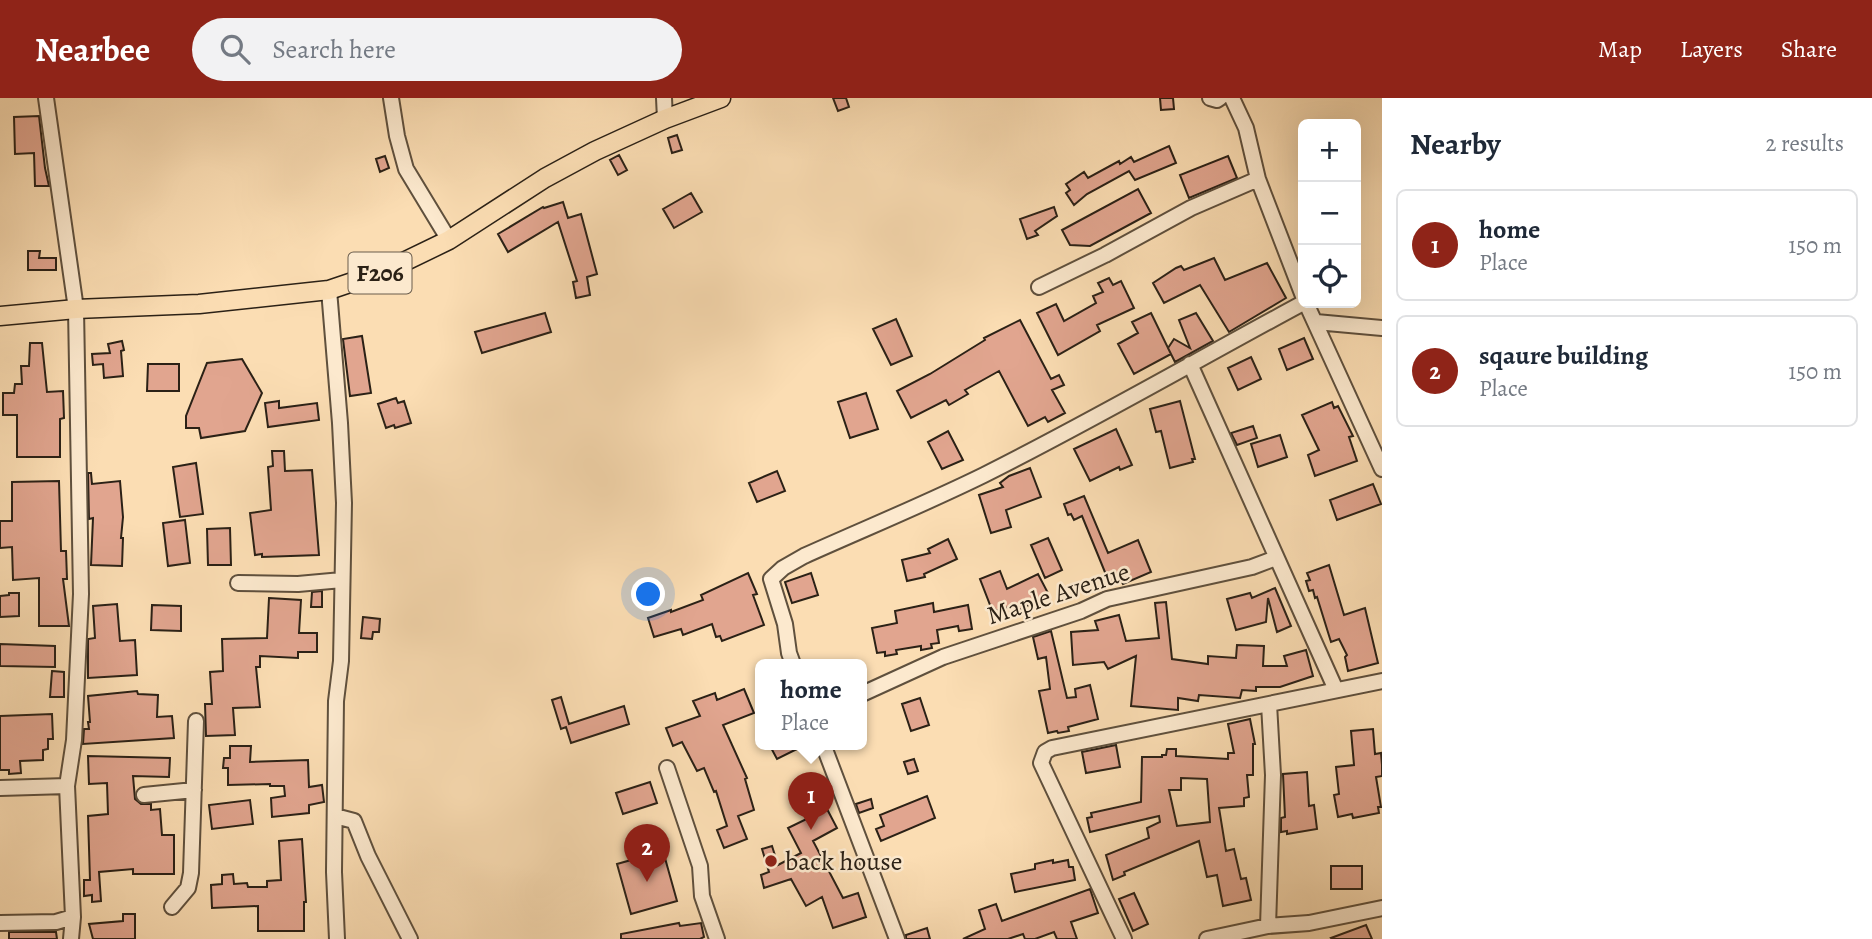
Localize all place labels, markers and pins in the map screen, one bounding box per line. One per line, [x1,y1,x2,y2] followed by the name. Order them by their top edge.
[788,772,834,830] pin: 1
[624,824,670,882] pin: 2
[785,844,902,879] place label: back house
[763,853,779,869] marker: back house

